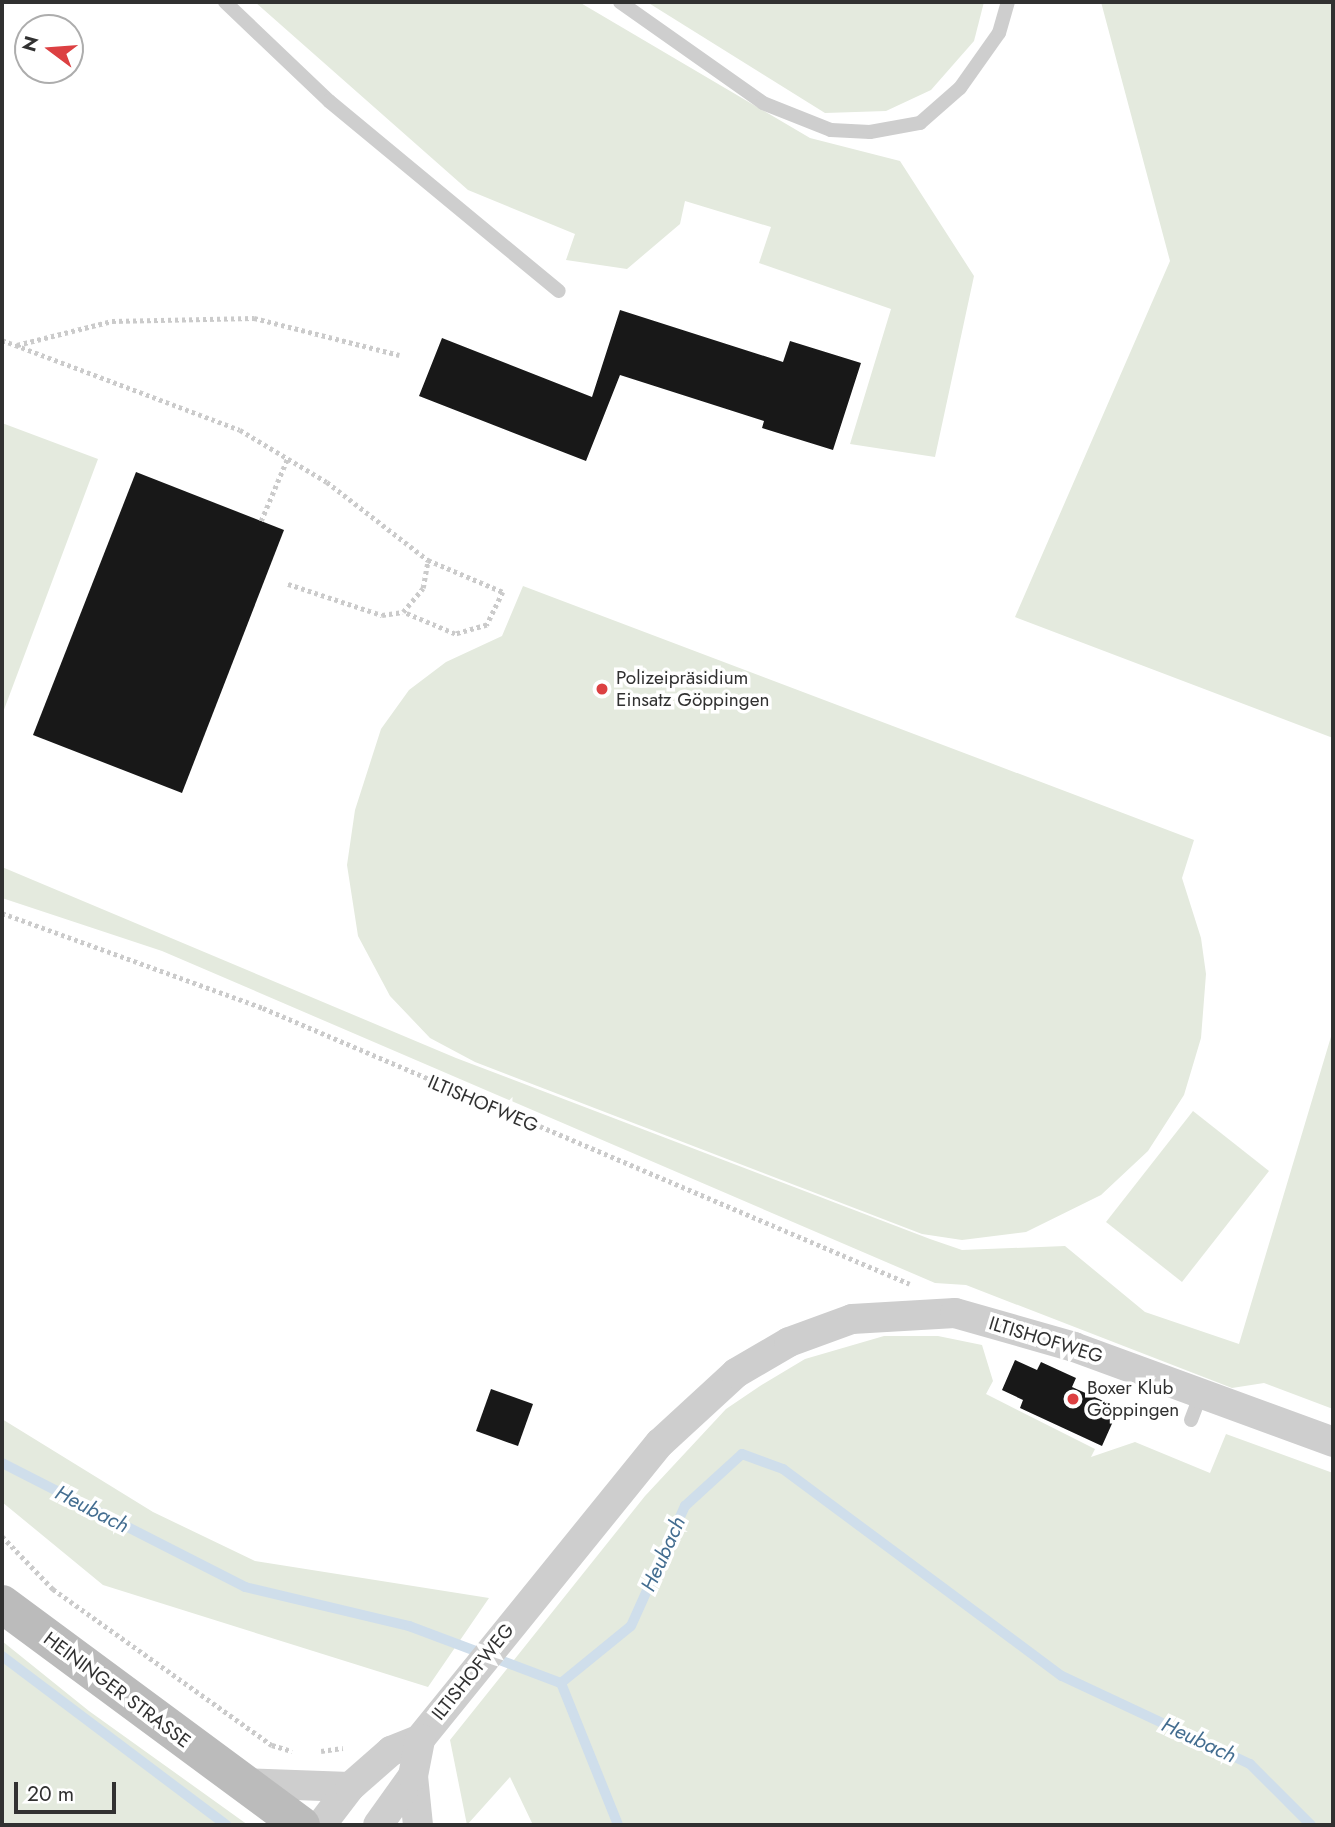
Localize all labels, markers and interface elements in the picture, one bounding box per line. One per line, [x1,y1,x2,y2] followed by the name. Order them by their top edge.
[14,14,84,84] north arrow
[15,33,45,55] text: N
[616,667,769,711] place label: Polizeipräsidium Einsatz Göppingen
[594,681,610,697] marker: Polizeipräsidium Einsatz Göppingen
[424,1070,542,1138] street label: ILTISHOFWEG
[986,1312,1106,1368] street label: ILTISHOFWEG
[1087,1377,1179,1421] place label: Boxer Klub Göppingen
[1065,1391,1081,1407] marker: Boxer Klub Göppingen
[51,1480,133,1538] water label: Heubach
[635,1513,691,1595] water label: Heubach
[427,1619,519,1725] street label: ILTISHOFWEG
[39,1627,195,1753] street label: HEININGER STRASSE
[1158,1712,1240,1768] water label: Heubach
[18,1768,119,1812] scale bar
[27,1779,74,1809] text: 20 m

